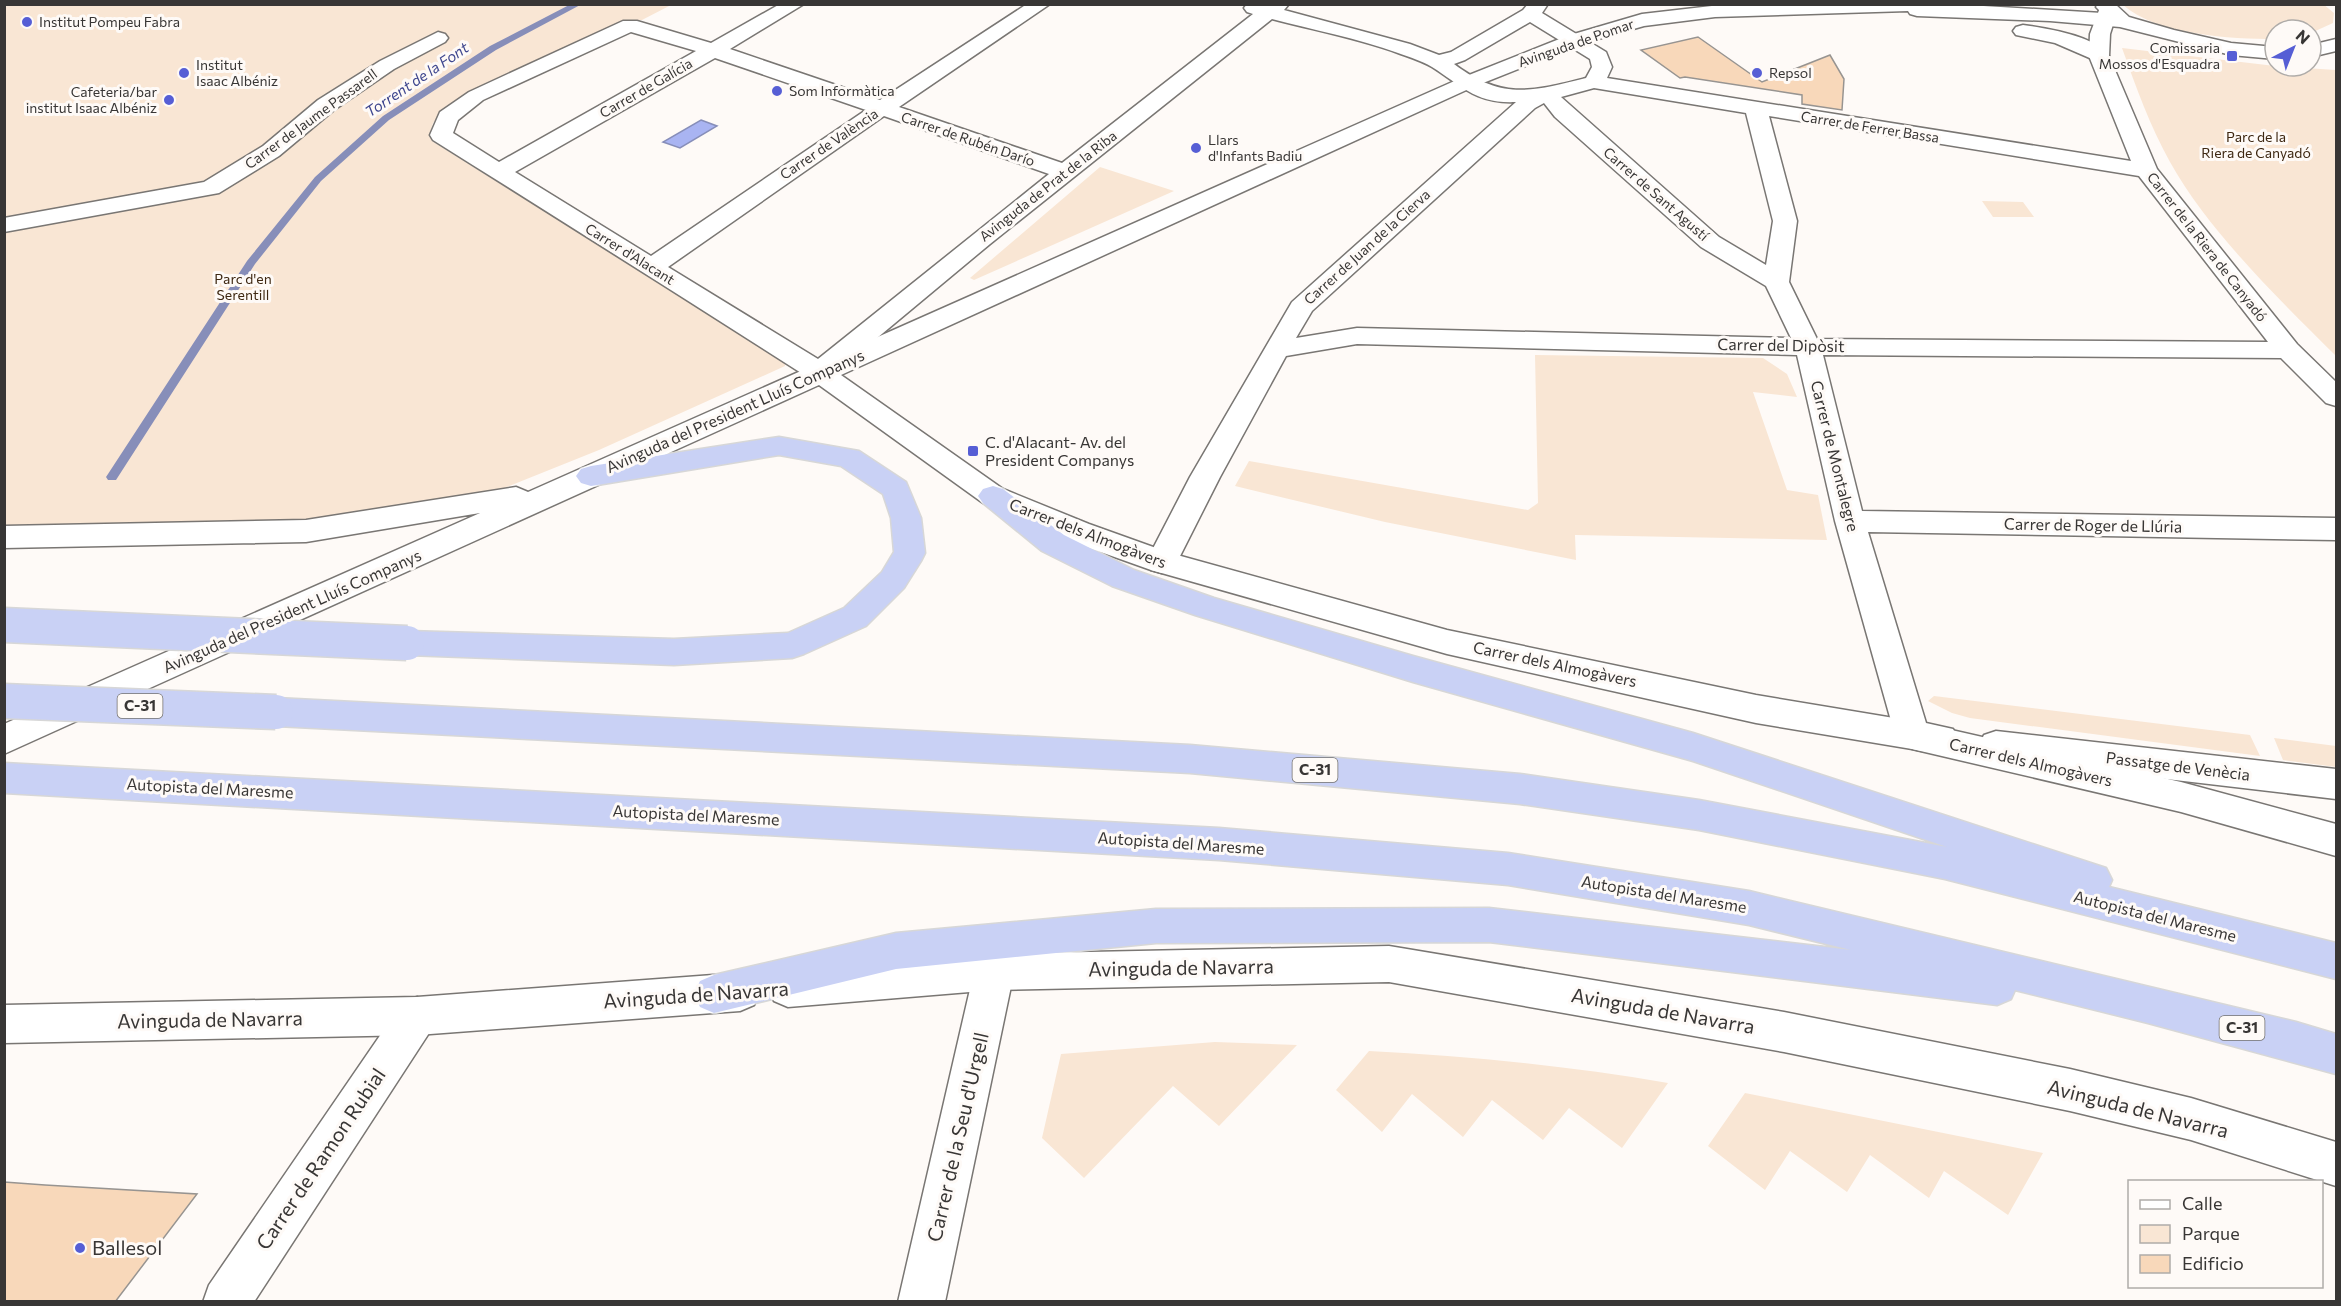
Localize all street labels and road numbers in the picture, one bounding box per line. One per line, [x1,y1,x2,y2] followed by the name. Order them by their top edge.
[1516,15,1636,70] street label: Avinguda de Pomar
[596,54,695,121] street label: Carrer de Galícia
[241,65,380,172] street label: Carrer de Jaume Passarell
[776,104,881,183] street label: Carrer de València
[1800,107,1940,146] street label: Carrer de Ferrer Bassa
[899,108,1037,169] street label: Carrer de Rubén Darío
[976,127,1120,245] street label: Avinguda de Prat de la Riba
[1600,143,1713,244] street label: Carrer de Sant Agustí
[2144,169,2271,325] street label: Carrer de la Riera de Canyadó
[1300,186,1433,308] street label: Carrer de Juan de la Cierva
[582,219,678,288] street label: Carrer d'Alacant
[1717,334,1845,355] street label: Carrer del Dipòsit
[603,345,867,476] street label: Avinguda del President Lluís Companys
[1808,378,1863,533] street label: Carrer de Montalegre
[1007,494,1169,571] street label: Carrer dels Almogàvers
[2004,513,2182,536] street label: Carrer de Roger de Llúria
[160,545,424,676] street label: Avinguda del President Lluís Companys
[1472,637,1639,690] street label: Carrer dels Almogàvers
[118,694,162,718] road number: C-31
[1948,733,2115,790] street label: Carrer dels Almogàvers
[2105,747,2251,784] street label: Passatge de Venècia
[1292,758,1338,782] road number: C-31
[126,774,294,801] street label: Autopista del Maresme
[612,801,780,828] street label: Autopista del Maresme
[1097,827,1265,858] street label: Autopista del Maresme
[1580,871,1748,916] street label: Autopista del Maresme
[2072,886,2239,945] street label: Autopista del Maresme
[1088,953,1274,981] street label: Avinguda de Navarra
[602,976,789,1012] street label: Avinguda de Navarra
[1570,982,1757,1038] street label: Avinguda de Navarra
[117,1005,303,1033] street label: Avinguda de Navarra
[2220,1016,2264,1040] road number: C-31
[921,1030,993,1244] street label: Carrer de la Seu d'Urgell
[251,1063,390,1254] street label: Carrer de Ramon Rubial
[2045,1074,2231,1142] street label: Avinguda de Navarra

